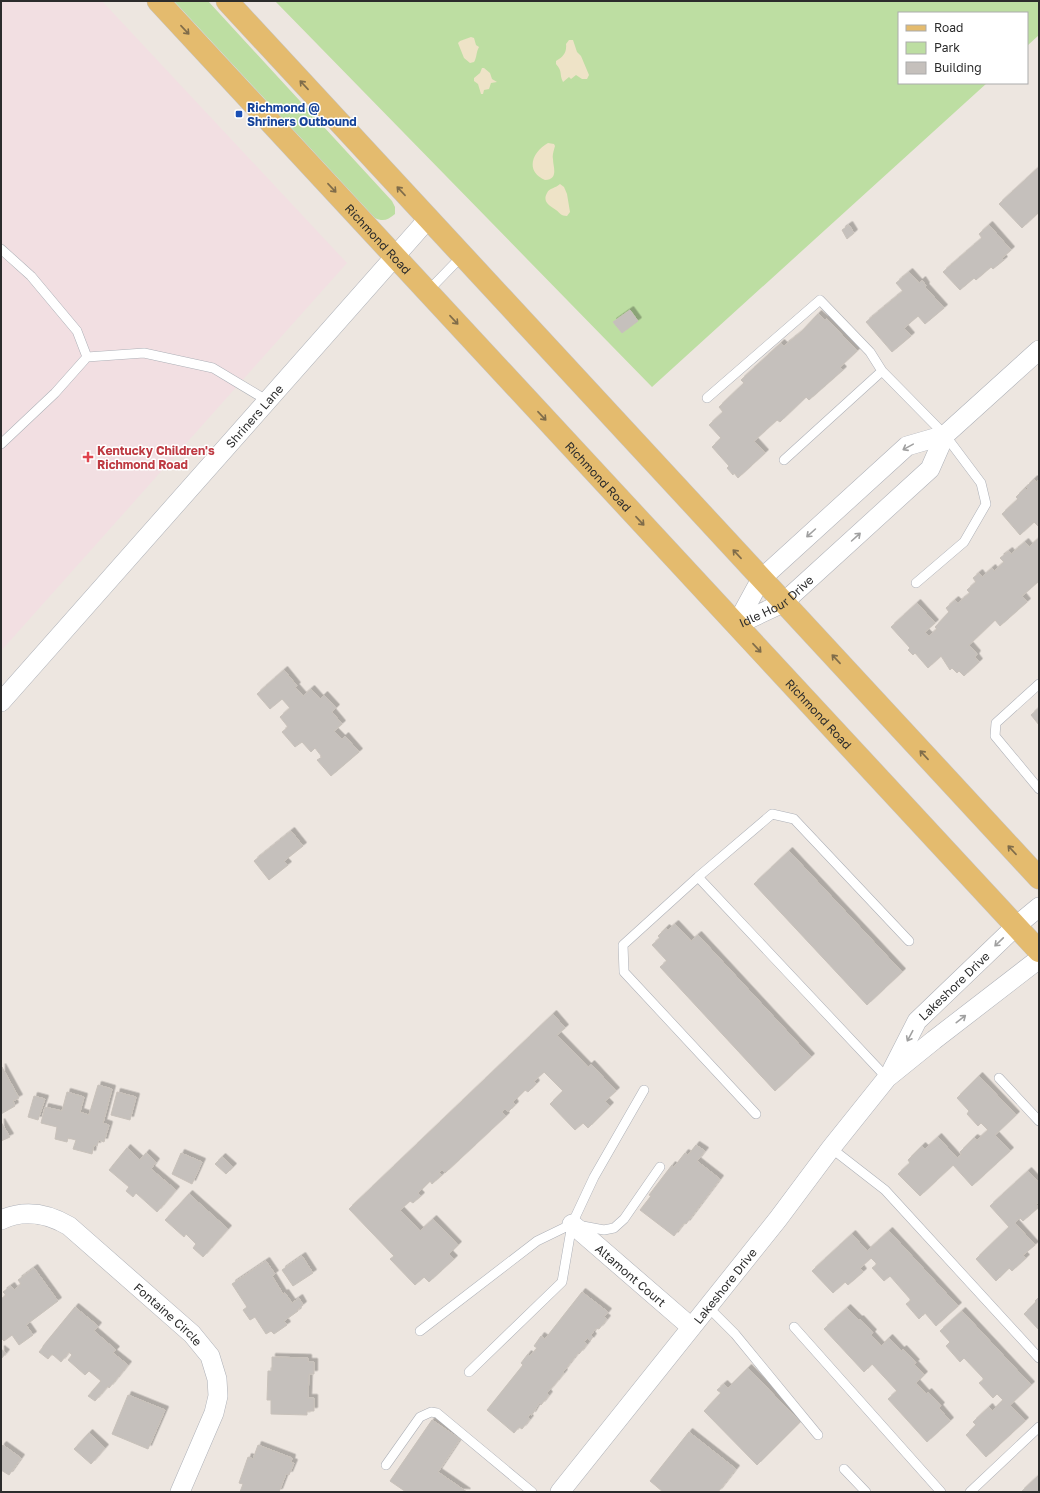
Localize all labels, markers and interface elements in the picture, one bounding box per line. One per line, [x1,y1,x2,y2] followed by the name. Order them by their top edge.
[898,12,1028,84] legend
[934,20,963,35] text: Road
[180,25,189,35] one-way arrow
[934,40,960,55] text: Park
[934,60,982,75] text: Building
[299,79,308,90] one-way arrow
[247,100,357,129] place label: Richmond @ Shriners Outbound
[234,109,244,119] marker: Richmond @ Shriners Outbound
[327,182,336,193] one-way arrow
[397,186,406,196] one-way arrow
[342,200,415,277] street label: Richmond Road
[449,315,459,325] one-way arrow
[222,381,286,451] street label: Shriners Lane
[537,410,546,420] one-way arrow
[562,438,635,514] street label: Richmond Road
[97,443,215,472] place label: Kentucky Children's Richmond Road
[902,444,914,451] one-way arrow
[82,451,94,463] marker: Kentucky Children's Richmond Road
[635,516,644,526] one-way arrow
[806,529,816,538] one-way arrow
[851,532,861,541] one-way arrow
[733,549,742,559] one-way arrow
[736,572,816,630] street label: Idle Hour Drive
[752,642,761,652] one-way arrow
[831,654,840,664] one-way arrow
[783,675,855,752] street label: Richmond Road
[920,750,929,760] one-way arrow
[1008,845,1017,855] one-way arrow
[994,937,1004,947] one-way arrow
[915,948,992,1023] street label: Lakeshore Drive
[956,1014,967,1023] one-way arrow
[905,1029,913,1041] one-way arrow
[593,1240,669,1310] street label: Altamont Court
[690,1245,759,1327] street label: Lakeshore Drive
[131,1279,206,1348] street label: Fontaine Circle

